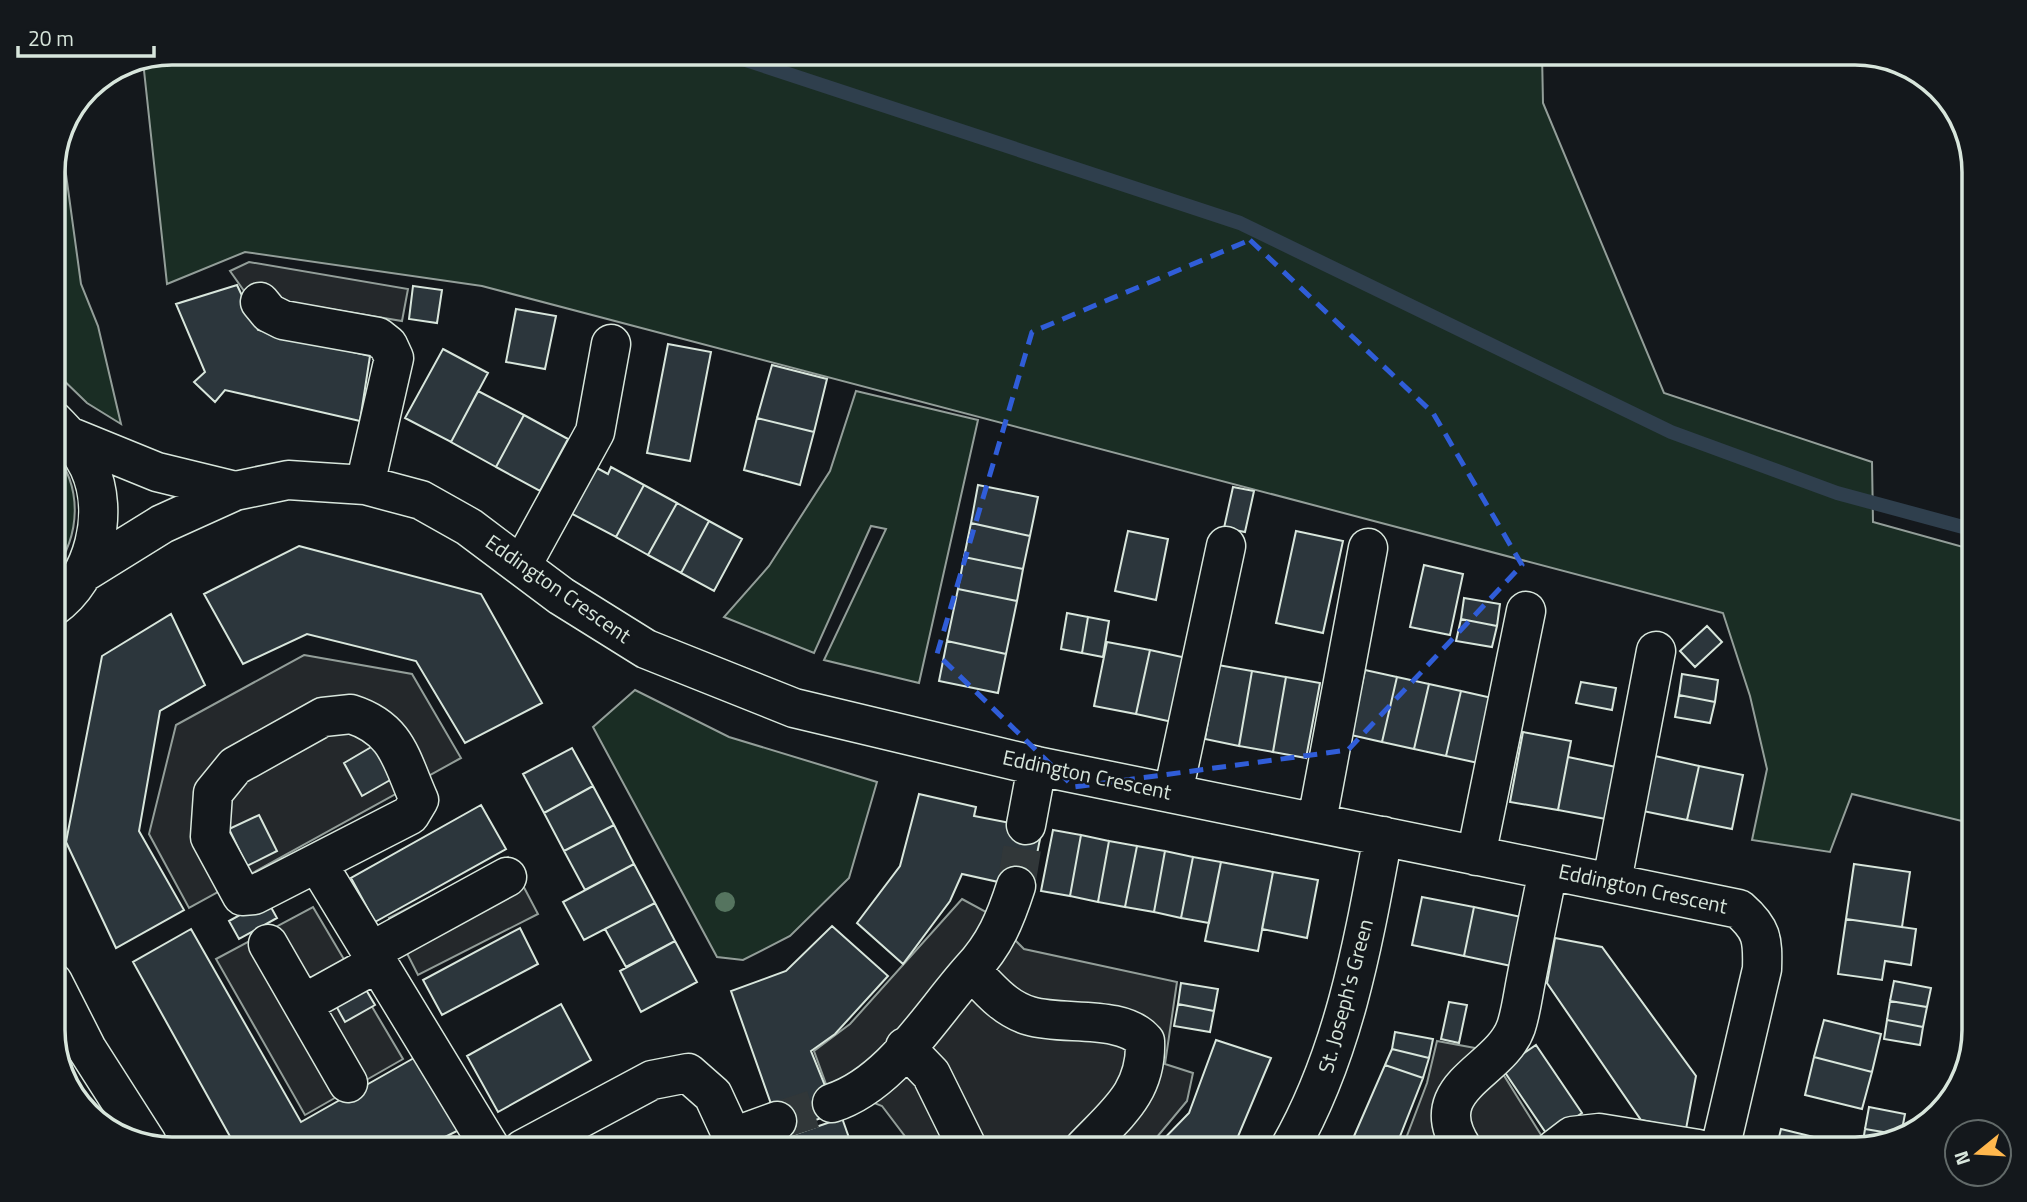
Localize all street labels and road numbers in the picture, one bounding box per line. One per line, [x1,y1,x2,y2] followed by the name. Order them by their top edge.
[479,526,639,651] street label: Eddington Crescent
[1000,741,1175,808] street label: Eddington Crescent
[1556,855,1731,922] street label: Eddington Crescent
[1309,915,1381,1076] street label: St. Joseph's Green

